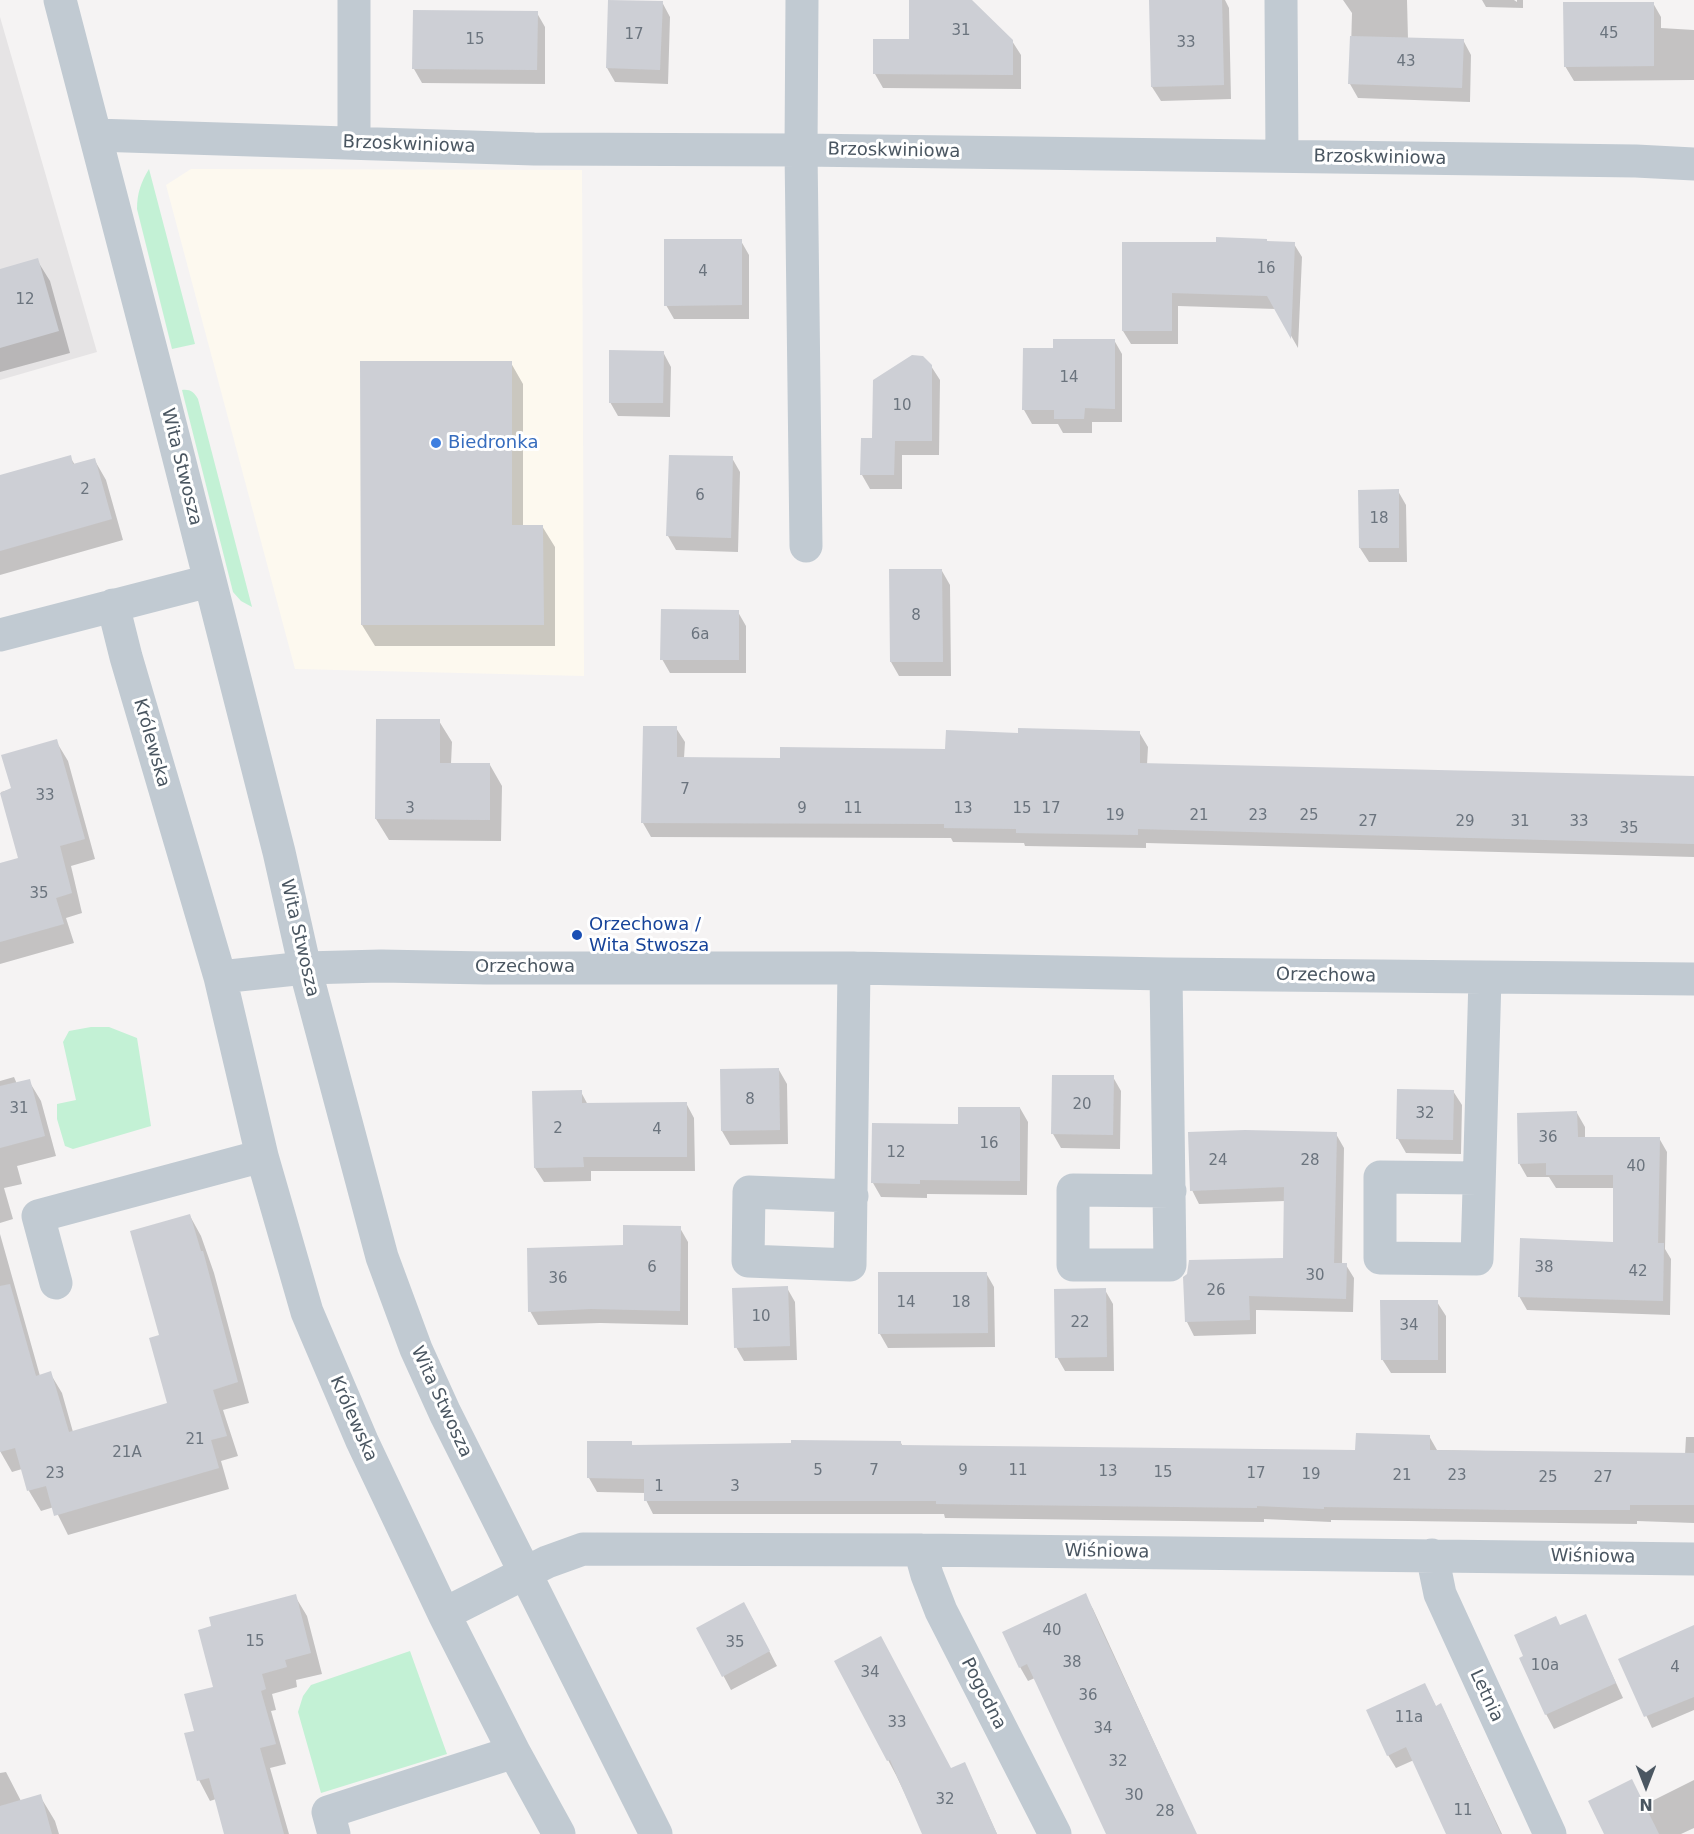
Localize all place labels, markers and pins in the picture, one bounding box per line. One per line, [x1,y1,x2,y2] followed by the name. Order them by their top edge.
[448,432,538,454] place label: Biedronka
[429,436,443,450] marker: Biedronka
[589,914,709,956] place label: Orzechowa / Wita Stwosza
[570,928,584,942] marker: Orzechowa / Wita Stwosza

